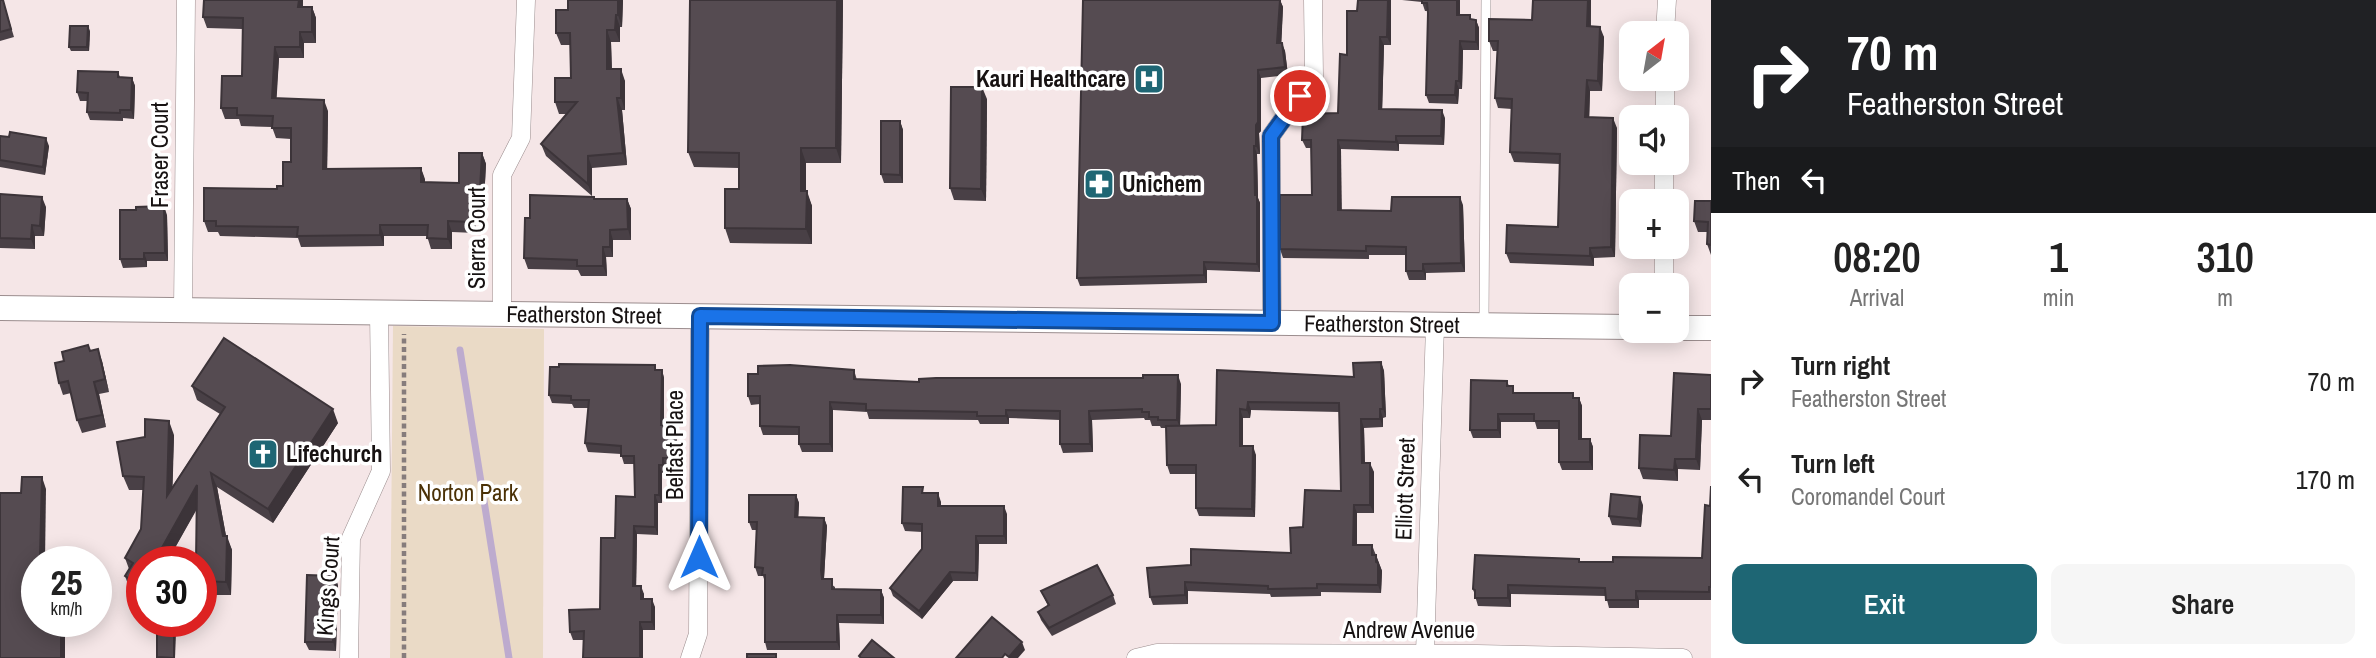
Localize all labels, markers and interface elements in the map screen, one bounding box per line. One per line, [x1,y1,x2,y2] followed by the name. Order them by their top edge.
[1847,19,1939,85] text: 70 m
[1619,21,1689,91] north arrow
[1619,21,1689,343] map controls
[1732,28,1823,119] icon: right
[1132,62,1166,96] hospital icon: Kauri Healthcare
[976,63,1126,94] place label: Kauri Healthcare
[1270,66,1330,126] pin
[1281,77,1319,115] icon: arrive
[1847,82,2063,125] text: Featherston Street
[144,102,175,208] street label: Fraser Court
[1619,105,1689,175] button: sound
[1795,161,1833,199] icon: left
[1732,163,1781,198] text: Then
[1082,167,1116,201] pharmacy icon: Unichem
[1122,168,1202,199] place label: Unichem
[461,187,492,289] street label: Sierra Court
[1619,189,1689,259] button: +
[1833,229,1921,285] text: 08:20
[2049,229,2068,285] text: 1
[2196,229,2254,285] text: 310
[1619,273,1689,343] button: −
[1850,282,1904,313] text: Arrival
[2043,282,2074,313] text: min
[2217,282,2233,313] text: m
[506,298,662,331] street label: Featherston Street
[1304,307,1460,340] street label: Featherston Street
[1791,348,1890,383] text: Turn right
[1732,362,1770,400] icon: right
[2308,364,2355,399] text: 70 m
[1791,383,1946,414] text: Featherston Street
[659,390,690,500] street label: Belfast Place
[246,437,280,471] church icon: Lifechurch
[1387,437,1422,541] street label: Elliott Street
[286,438,382,469] place label: Lifechurch
[1791,446,1875,481] text: Turn left
[1732,460,1770,498] icon: left
[2296,462,2355,497] text: 170 m
[418,477,519,508] park label: Norton Park
[1791,481,1945,512] text: Coromandel Court
[662,520,736,594] position arrow
[309,535,346,637] street label: Kings Court
[126,546,217,637] speed limit sign: 30
[51,559,82,606] text: 25
[1732,564,2037,644] button: Exit
[2051,564,2355,644] button: Share
[51,596,83,621] text: km/h
[1342,614,1475,645] street label: Andrew Avenue

